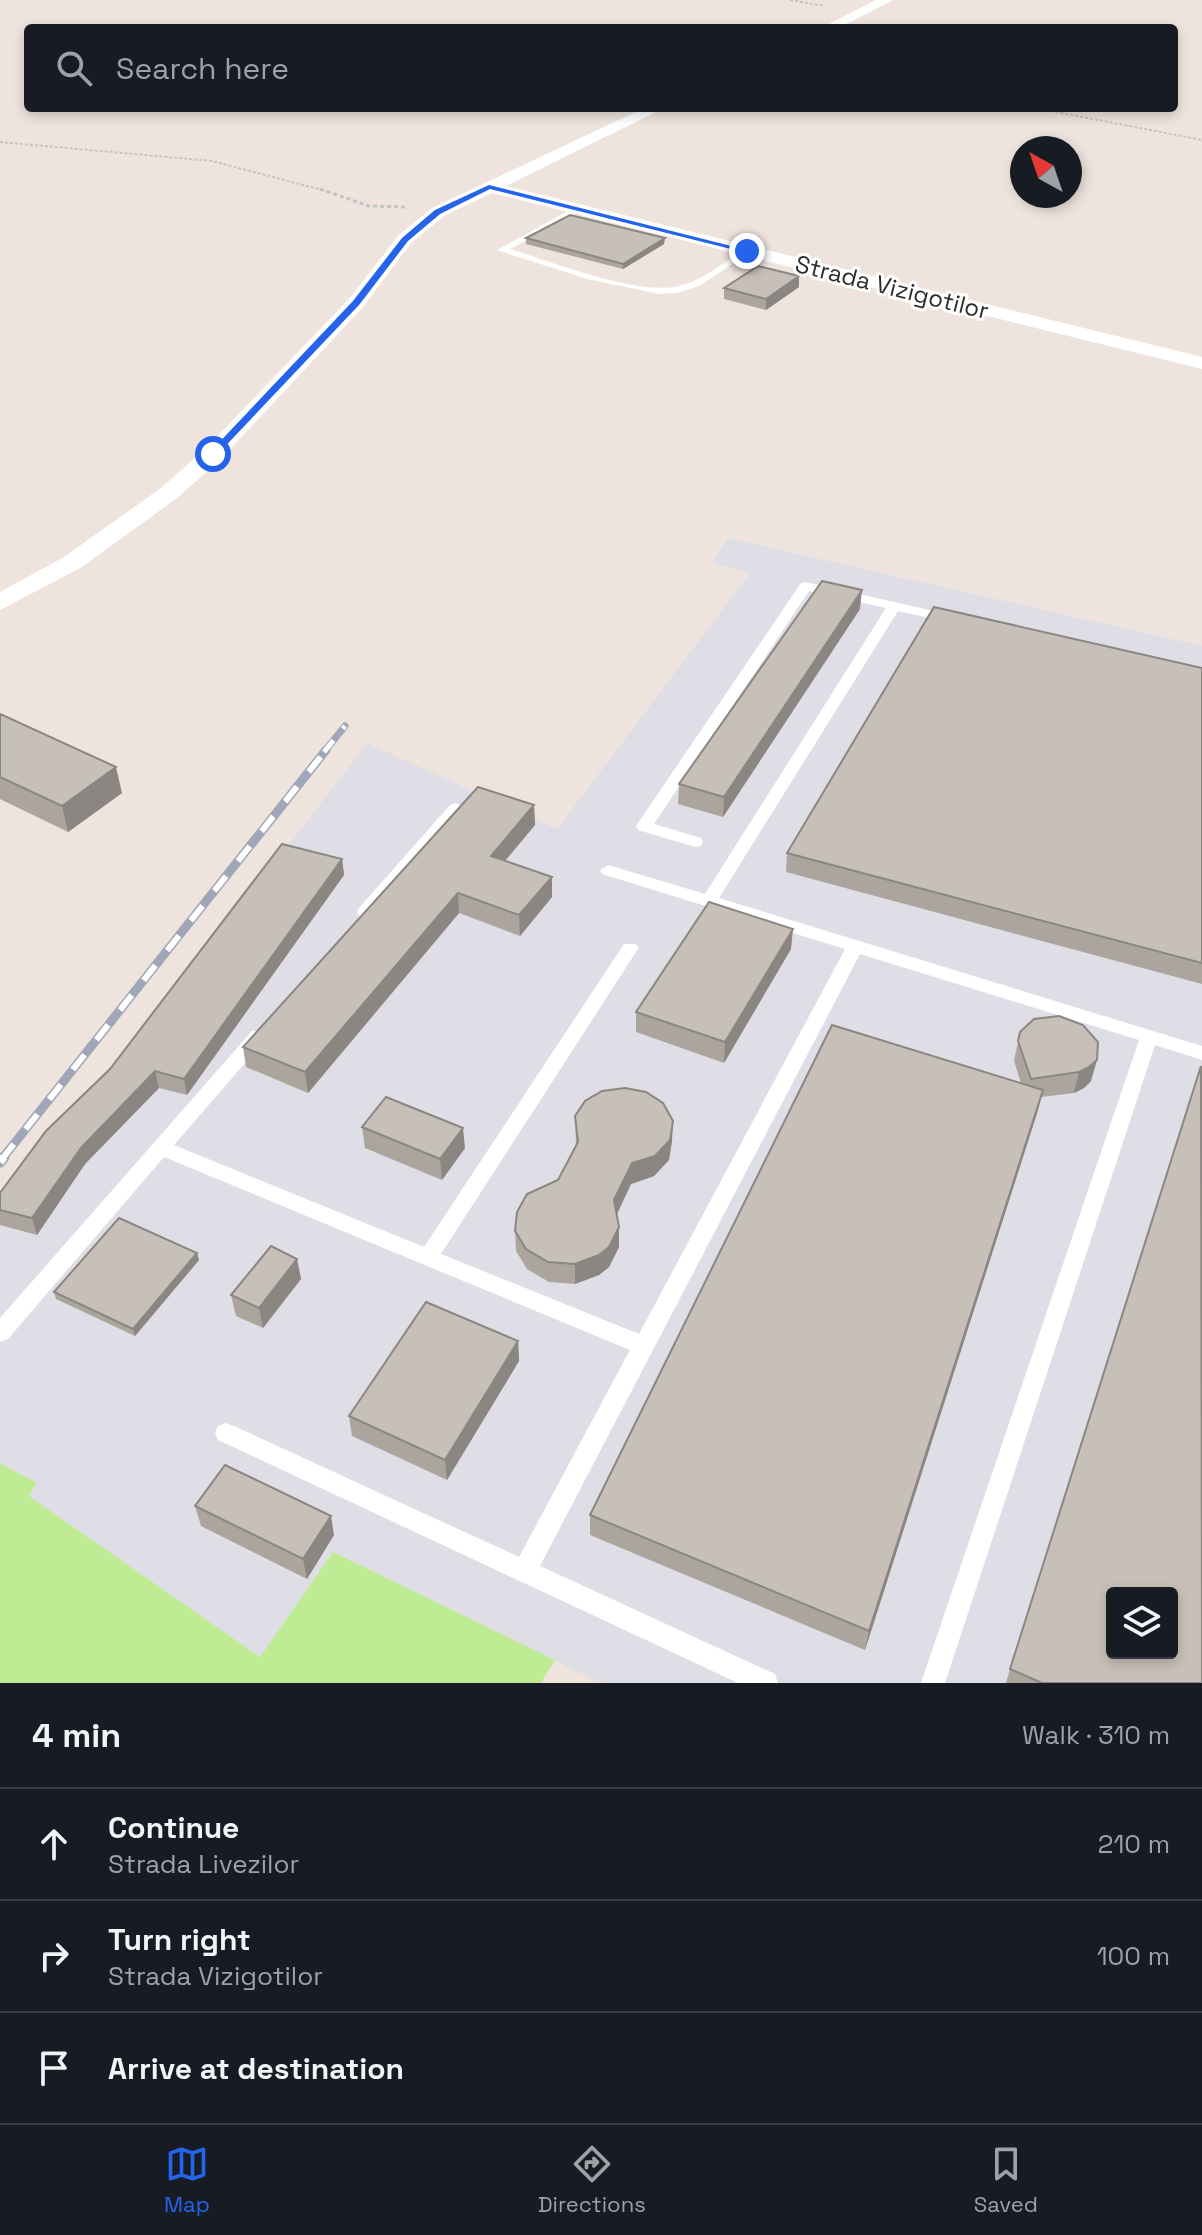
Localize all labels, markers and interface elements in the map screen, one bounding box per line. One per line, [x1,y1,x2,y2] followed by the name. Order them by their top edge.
[24,24,1178,112] search box
[52,46,96,90] icon: search
[116,49,289,88] text: Search here
[1010,136,1082,208] north arrow
[729,233,765,269] route end
[792,248,992,326] street label: Strada Vizigotilor
[195,436,231,472] route start
[1106,1587,1178,1659] map controls
[1106,1587,1178,1659] button: layers
[32,1714,121,1757] text: 4 min
[1022,1718,1170,1752] text: Walk · 310 m
[108,1808,239,1847] text: Continue
[32,1822,76,1866] icon: ahead
[1098,1827,1170,1861] text: 210 m
[108,1847,299,1881] text: Strada Livezilor
[108,1920,251,1959] text: Turn right
[32,1934,76,1978] icon: right
[1097,1939,1170,1973] text: 100 m
[108,1959,323,1993] text: Strada Vizigotilor
[32,2046,76,2090] icon: arrive
[108,2049,404,2088] text: Arrive at destination
[164,2142,210,2218] tab: Map
[538,2142,646,2218] tab: Directions
[974,2142,1038,2218] tab: Saved

